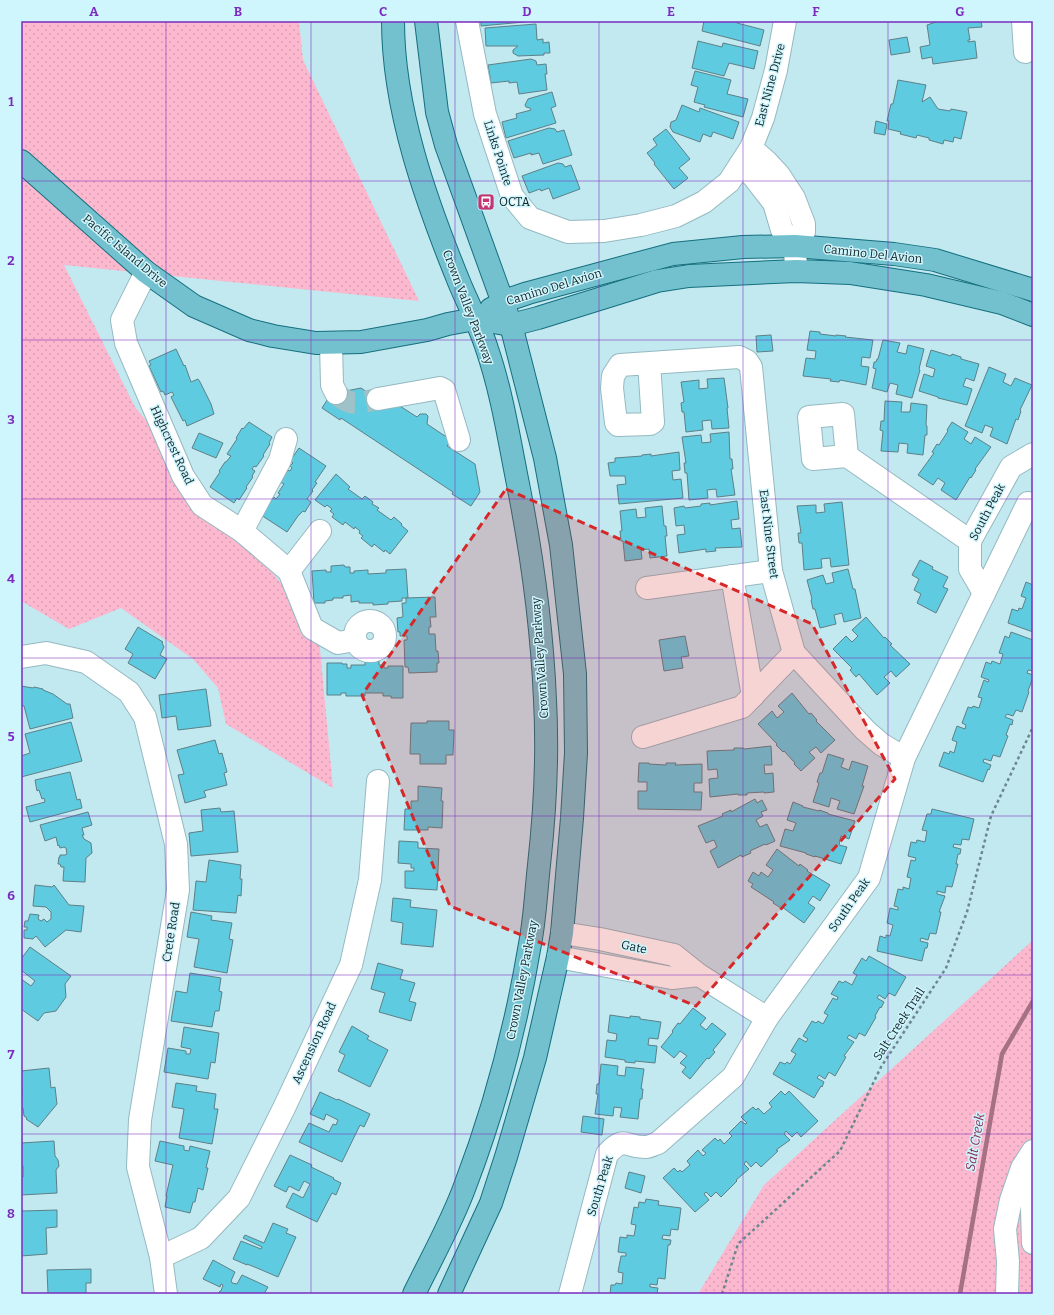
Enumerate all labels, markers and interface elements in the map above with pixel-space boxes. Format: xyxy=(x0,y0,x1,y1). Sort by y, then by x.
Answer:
text: A xyxy=(89,4,99,19)
text: B xyxy=(234,4,242,19)
text: C xyxy=(379,4,387,19)
text: D xyxy=(522,4,532,19)
text: E xyxy=(667,4,675,19)
text: F xyxy=(812,4,820,19)
text: G xyxy=(955,4,965,19)
street label: East Nine Drive xyxy=(752,42,788,128)
text: 1 xyxy=(8,94,14,109)
street label: Links Pointe xyxy=(481,119,515,187)
bus stop icon: OCTA xyxy=(476,192,496,212)
place label: OCTA xyxy=(499,195,530,209)
street label: Pacific Island Drive xyxy=(80,212,170,290)
street label: Camino Del Avion xyxy=(823,242,923,266)
street label: Crown Valley Parkway xyxy=(440,248,497,367)
text: 2 xyxy=(7,253,15,268)
street label: Camino Del Avion xyxy=(505,266,604,308)
street label: Highcrest Road xyxy=(148,403,196,487)
text: 3 xyxy=(7,412,15,427)
street label: South Peak xyxy=(966,481,1008,543)
street label: East Nine Street xyxy=(757,489,781,580)
text: 4 xyxy=(7,571,15,586)
street label: Crown Valley Parkway xyxy=(529,596,551,719)
text: 5 xyxy=(7,729,15,744)
street label: South Peak xyxy=(825,875,873,935)
text: 6 xyxy=(7,888,15,903)
street label: Crete Road xyxy=(159,901,183,963)
street label: Crown Valley Parkway xyxy=(504,918,541,1041)
street label: Gate xyxy=(620,937,648,957)
street label: Salt Creek Trail xyxy=(870,985,928,1063)
street label: Ascension Road xyxy=(289,1000,339,1086)
text: 7 xyxy=(8,1047,15,1062)
water label: Salt Creek xyxy=(963,1111,988,1172)
street label: South Peak xyxy=(584,1154,616,1218)
text: 8 xyxy=(7,1206,15,1221)

